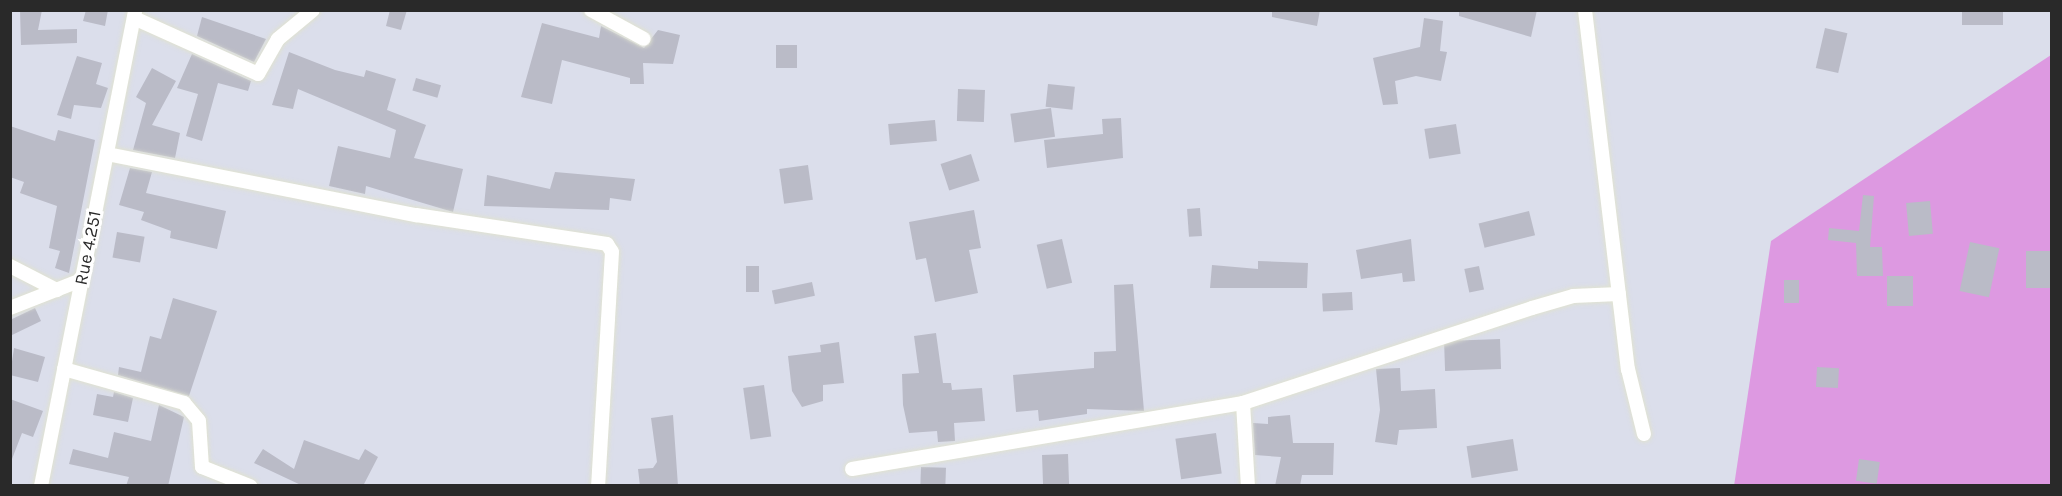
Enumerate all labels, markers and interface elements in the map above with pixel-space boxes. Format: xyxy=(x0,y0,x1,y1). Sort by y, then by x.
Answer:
street label: Rue 4.251 xyxy=(70,209,106,287)

